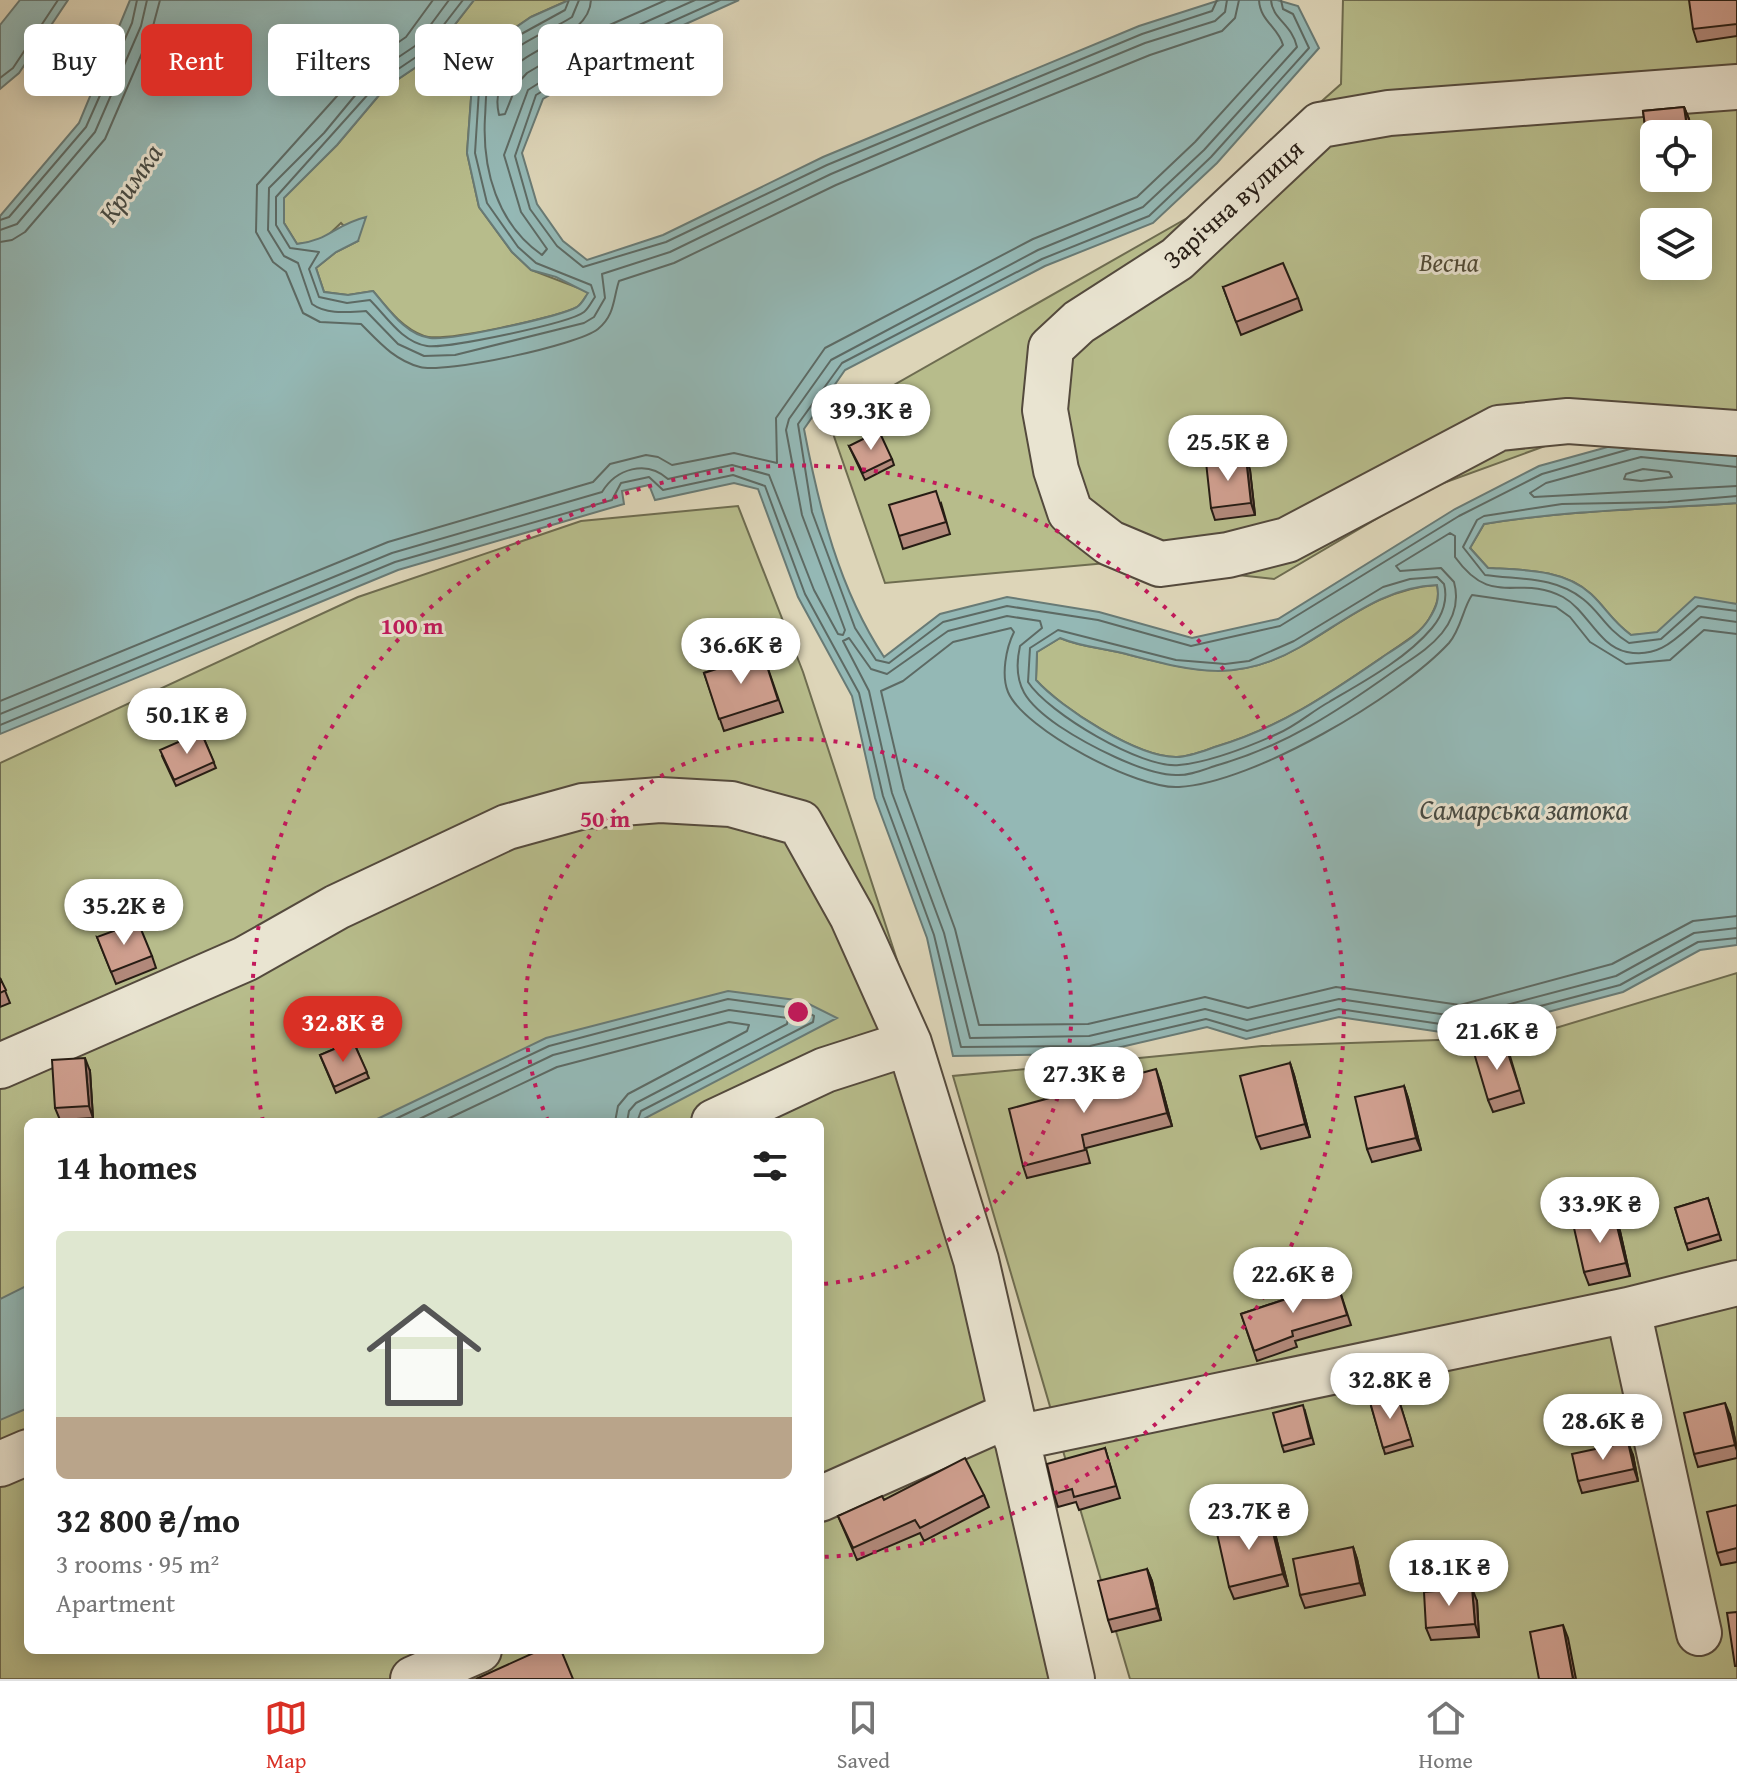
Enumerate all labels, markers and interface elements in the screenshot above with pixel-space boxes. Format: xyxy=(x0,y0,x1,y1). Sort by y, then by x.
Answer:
chip: Buy xyxy=(24,24,125,96)
chip: Rent xyxy=(141,24,252,96)
chip: Filters xyxy=(268,24,399,96)
chip: New xyxy=(415,24,522,96)
chip: Apartment xyxy=(538,24,723,96)
map controls xyxy=(1640,120,1712,280)
button: locate xyxy=(1640,120,1712,192)
street label: Зарічна вулиця xyxy=(1154,130,1312,278)
water label: Кримка xyxy=(87,135,172,231)
button: layers xyxy=(1640,208,1712,280)
park label: Весна xyxy=(1418,242,1479,281)
pin: 39.3K ₴ xyxy=(797,384,945,452)
text: 39.3K ₴ xyxy=(829,390,913,429)
pin: 25.5K ₴ xyxy=(1154,415,1302,483)
text: 25.5K ₴ xyxy=(1186,421,1270,460)
text: 100 m xyxy=(380,608,444,643)
pin: 36.6K ₴ xyxy=(667,618,815,686)
text: 36.6K ₴ xyxy=(699,624,783,663)
pin: 50.1K ₴ xyxy=(113,688,261,756)
text: 50.1K ₴ xyxy=(145,694,229,733)
water label: Самарська затока xyxy=(1419,788,1629,829)
text: 50 m xyxy=(580,801,631,836)
pin: 35.2K ₴ xyxy=(50,879,198,947)
text: 35.2K ₴ xyxy=(82,885,166,924)
pin: 32.8K ₴ xyxy=(269,996,417,1064)
centre of rings xyxy=(784,998,812,1026)
text: 32.8K ₴ xyxy=(301,1002,385,1041)
pin: 21.6K ₴ xyxy=(1423,1004,1571,1072)
text: 21.6K ₴ xyxy=(1455,1010,1539,1049)
pin: 27.3K ₴ xyxy=(1010,1047,1158,1115)
text: 27.3K ₴ xyxy=(1042,1053,1126,1092)
text: 14 homes xyxy=(56,1142,197,1191)
icon: filters xyxy=(748,1144,792,1188)
pin: 33.9K ₴ xyxy=(1526,1177,1674,1245)
text: 33.9K ₴ xyxy=(1558,1183,1642,1222)
pin: 22.6K ₴ xyxy=(1219,1247,1367,1315)
text: 22.6K ₴ xyxy=(1251,1253,1335,1292)
icon: home xyxy=(352,1283,496,1427)
pin: 32.8K ₴ xyxy=(1316,1353,1464,1421)
text: 32.8K ₴ xyxy=(1348,1359,1432,1398)
pin: 28.6K ₴ xyxy=(1529,1394,1677,1462)
text: 28.6K ₴ xyxy=(1561,1400,1645,1439)
pin: 23.7K ₴ xyxy=(1175,1484,1323,1552)
text: 23.7K ₴ xyxy=(1207,1490,1291,1529)
text: 32 800 ₴/mo xyxy=(56,1495,240,1544)
pin: 18.1K ₴ xyxy=(1375,1540,1523,1608)
text: 3 rooms · 95 m² xyxy=(56,1544,219,1583)
text: 18.1K ₴ xyxy=(1407,1546,1491,1585)
text: Apartment xyxy=(56,1583,175,1622)
tab: Map xyxy=(264,1696,308,1776)
tab: Saved xyxy=(837,1696,890,1776)
tab: Home xyxy=(1419,1696,1473,1776)

